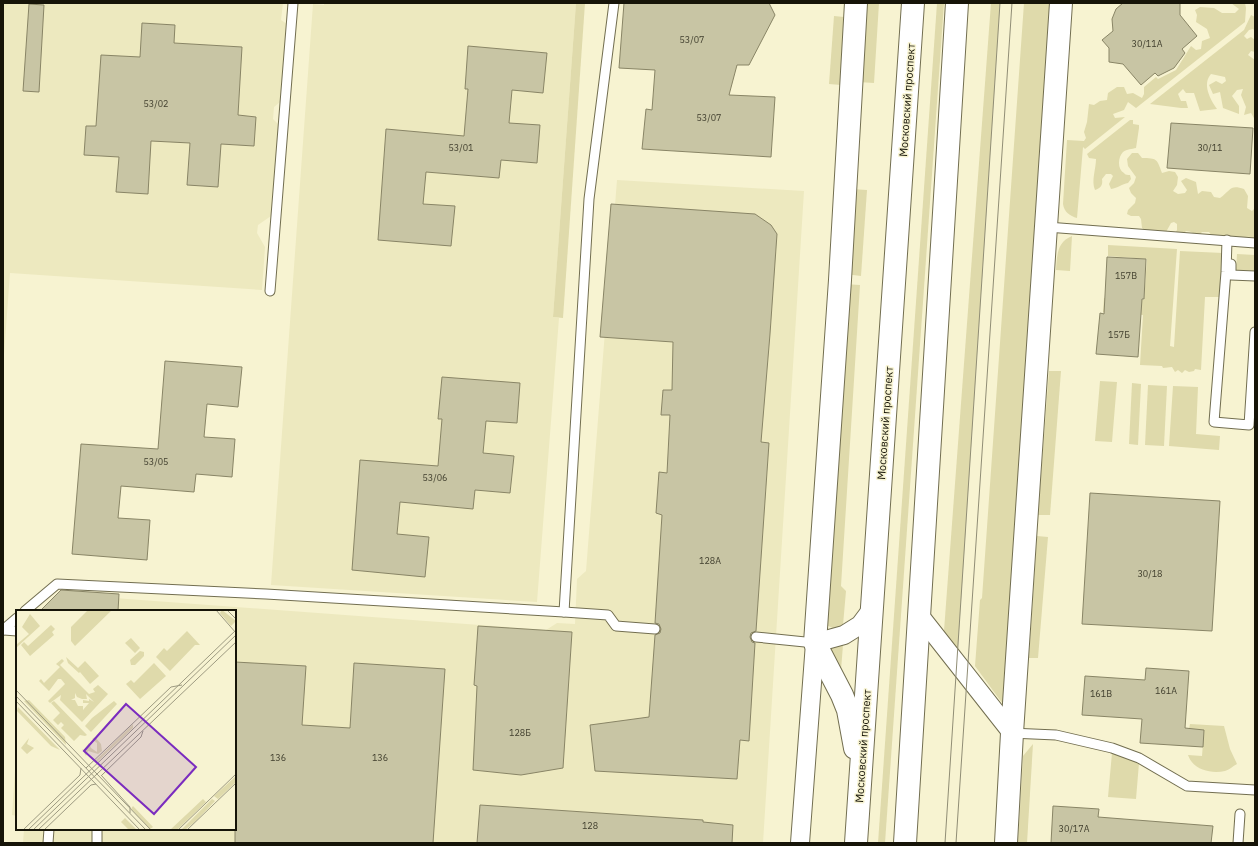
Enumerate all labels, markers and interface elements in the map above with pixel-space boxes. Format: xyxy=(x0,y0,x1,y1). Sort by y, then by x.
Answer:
house number: 53/07 xyxy=(679,34,705,45)
house number: 30/11А xyxy=(1132,38,1163,49)
street label: Московский проспект xyxy=(896,43,918,157)
house number: 53/02 xyxy=(143,98,169,109)
house number: 53/07 xyxy=(696,112,722,123)
house number: 53/01 xyxy=(448,142,474,153)
house number: 30/11 xyxy=(1197,142,1223,153)
house number: 157В xyxy=(1115,270,1137,281)
house number: 157Б xyxy=(1108,329,1130,340)
street label: Московский проспект xyxy=(874,366,896,480)
house number: 53/05 xyxy=(143,456,169,467)
house number: 53/06 xyxy=(422,472,448,483)
house number: 128А xyxy=(699,555,721,566)
house number: 30/18 xyxy=(1137,568,1163,579)
inset map xyxy=(16,610,236,830)
house number: 161А xyxy=(1155,685,1177,696)
house number: 161В xyxy=(1090,688,1112,699)
street label: Московский проспект xyxy=(852,689,874,803)
house number: 128Б xyxy=(509,727,531,738)
house number: 136 xyxy=(270,752,286,763)
house number: 136 xyxy=(372,752,388,763)
house number: 128 xyxy=(582,820,598,831)
house number: 30/17А xyxy=(1059,823,1090,834)

